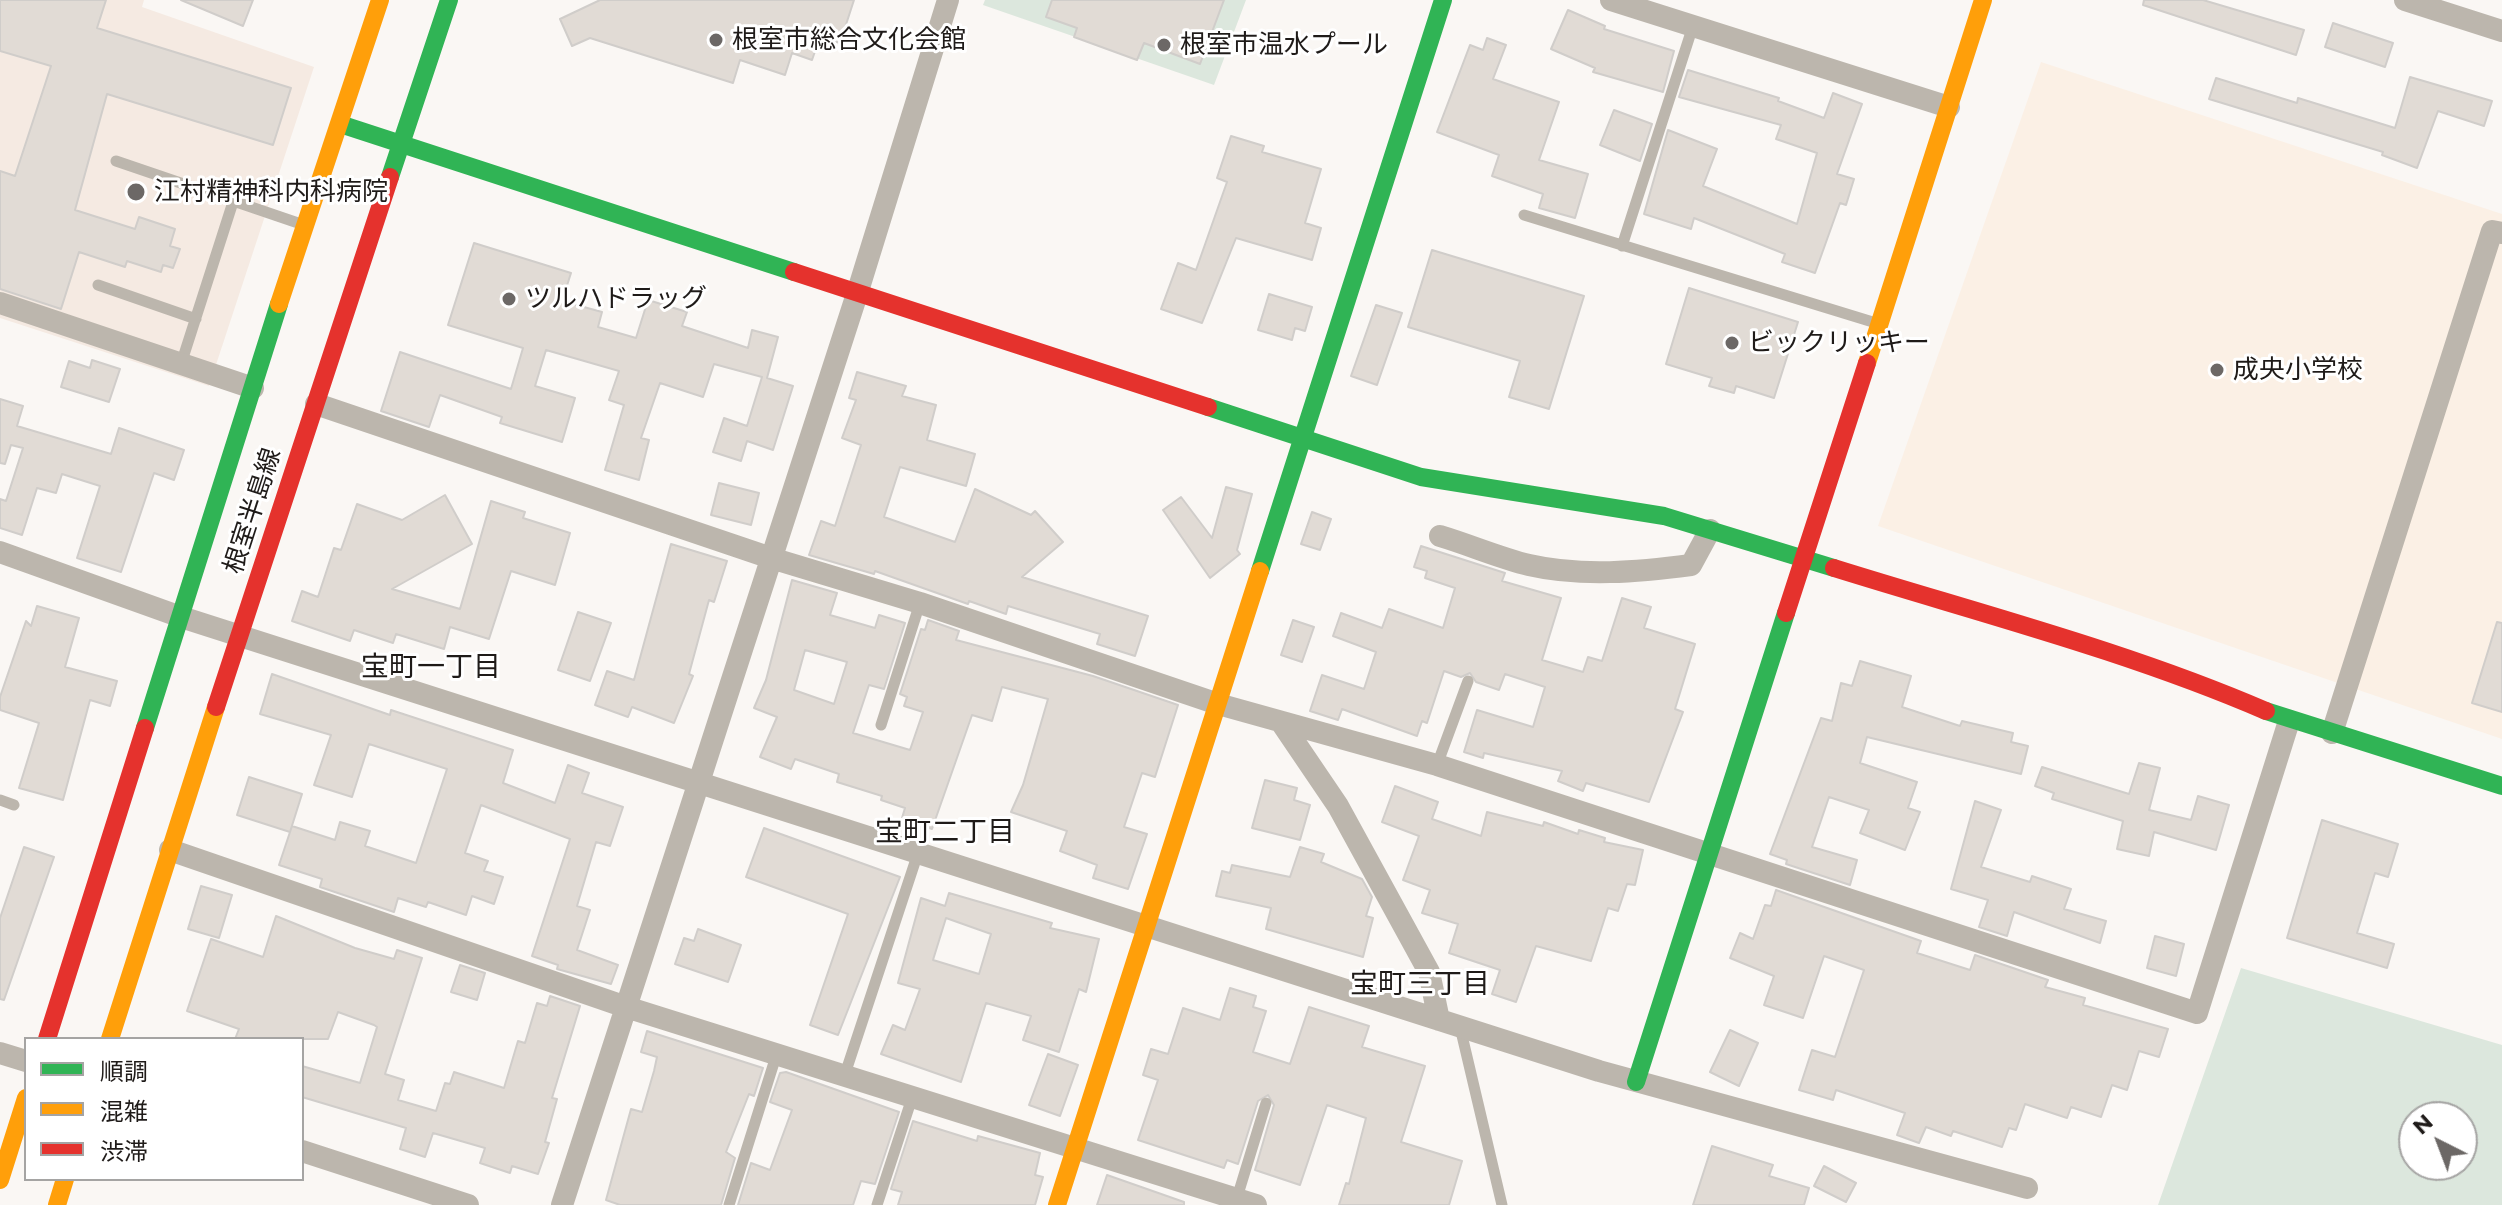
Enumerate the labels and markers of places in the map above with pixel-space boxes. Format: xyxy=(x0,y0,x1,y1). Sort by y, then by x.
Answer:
place label: 根室市総合文化会館 xyxy=(732,24,966,56)
place label: 根室市温水プール xyxy=(1180,29,1388,61)
marker: 根室市総合文化会館 xyxy=(707,31,725,49)
marker: 根室市温水プール xyxy=(1155,36,1173,54)
place label: 江村精神科内科病院 xyxy=(154,176,388,208)
marker: 江村精神科内科病院 xyxy=(125,181,147,203)
place label: ツルハドラッグ xyxy=(525,283,707,315)
marker: ツルハドラッグ xyxy=(500,290,518,308)
place label: ビックリッキー xyxy=(1748,327,1930,359)
marker: ビックリッキー xyxy=(1723,334,1741,352)
place label: 成央小学校 xyxy=(2233,354,2363,386)
marker: 成央小学校 xyxy=(2208,361,2226,379)

